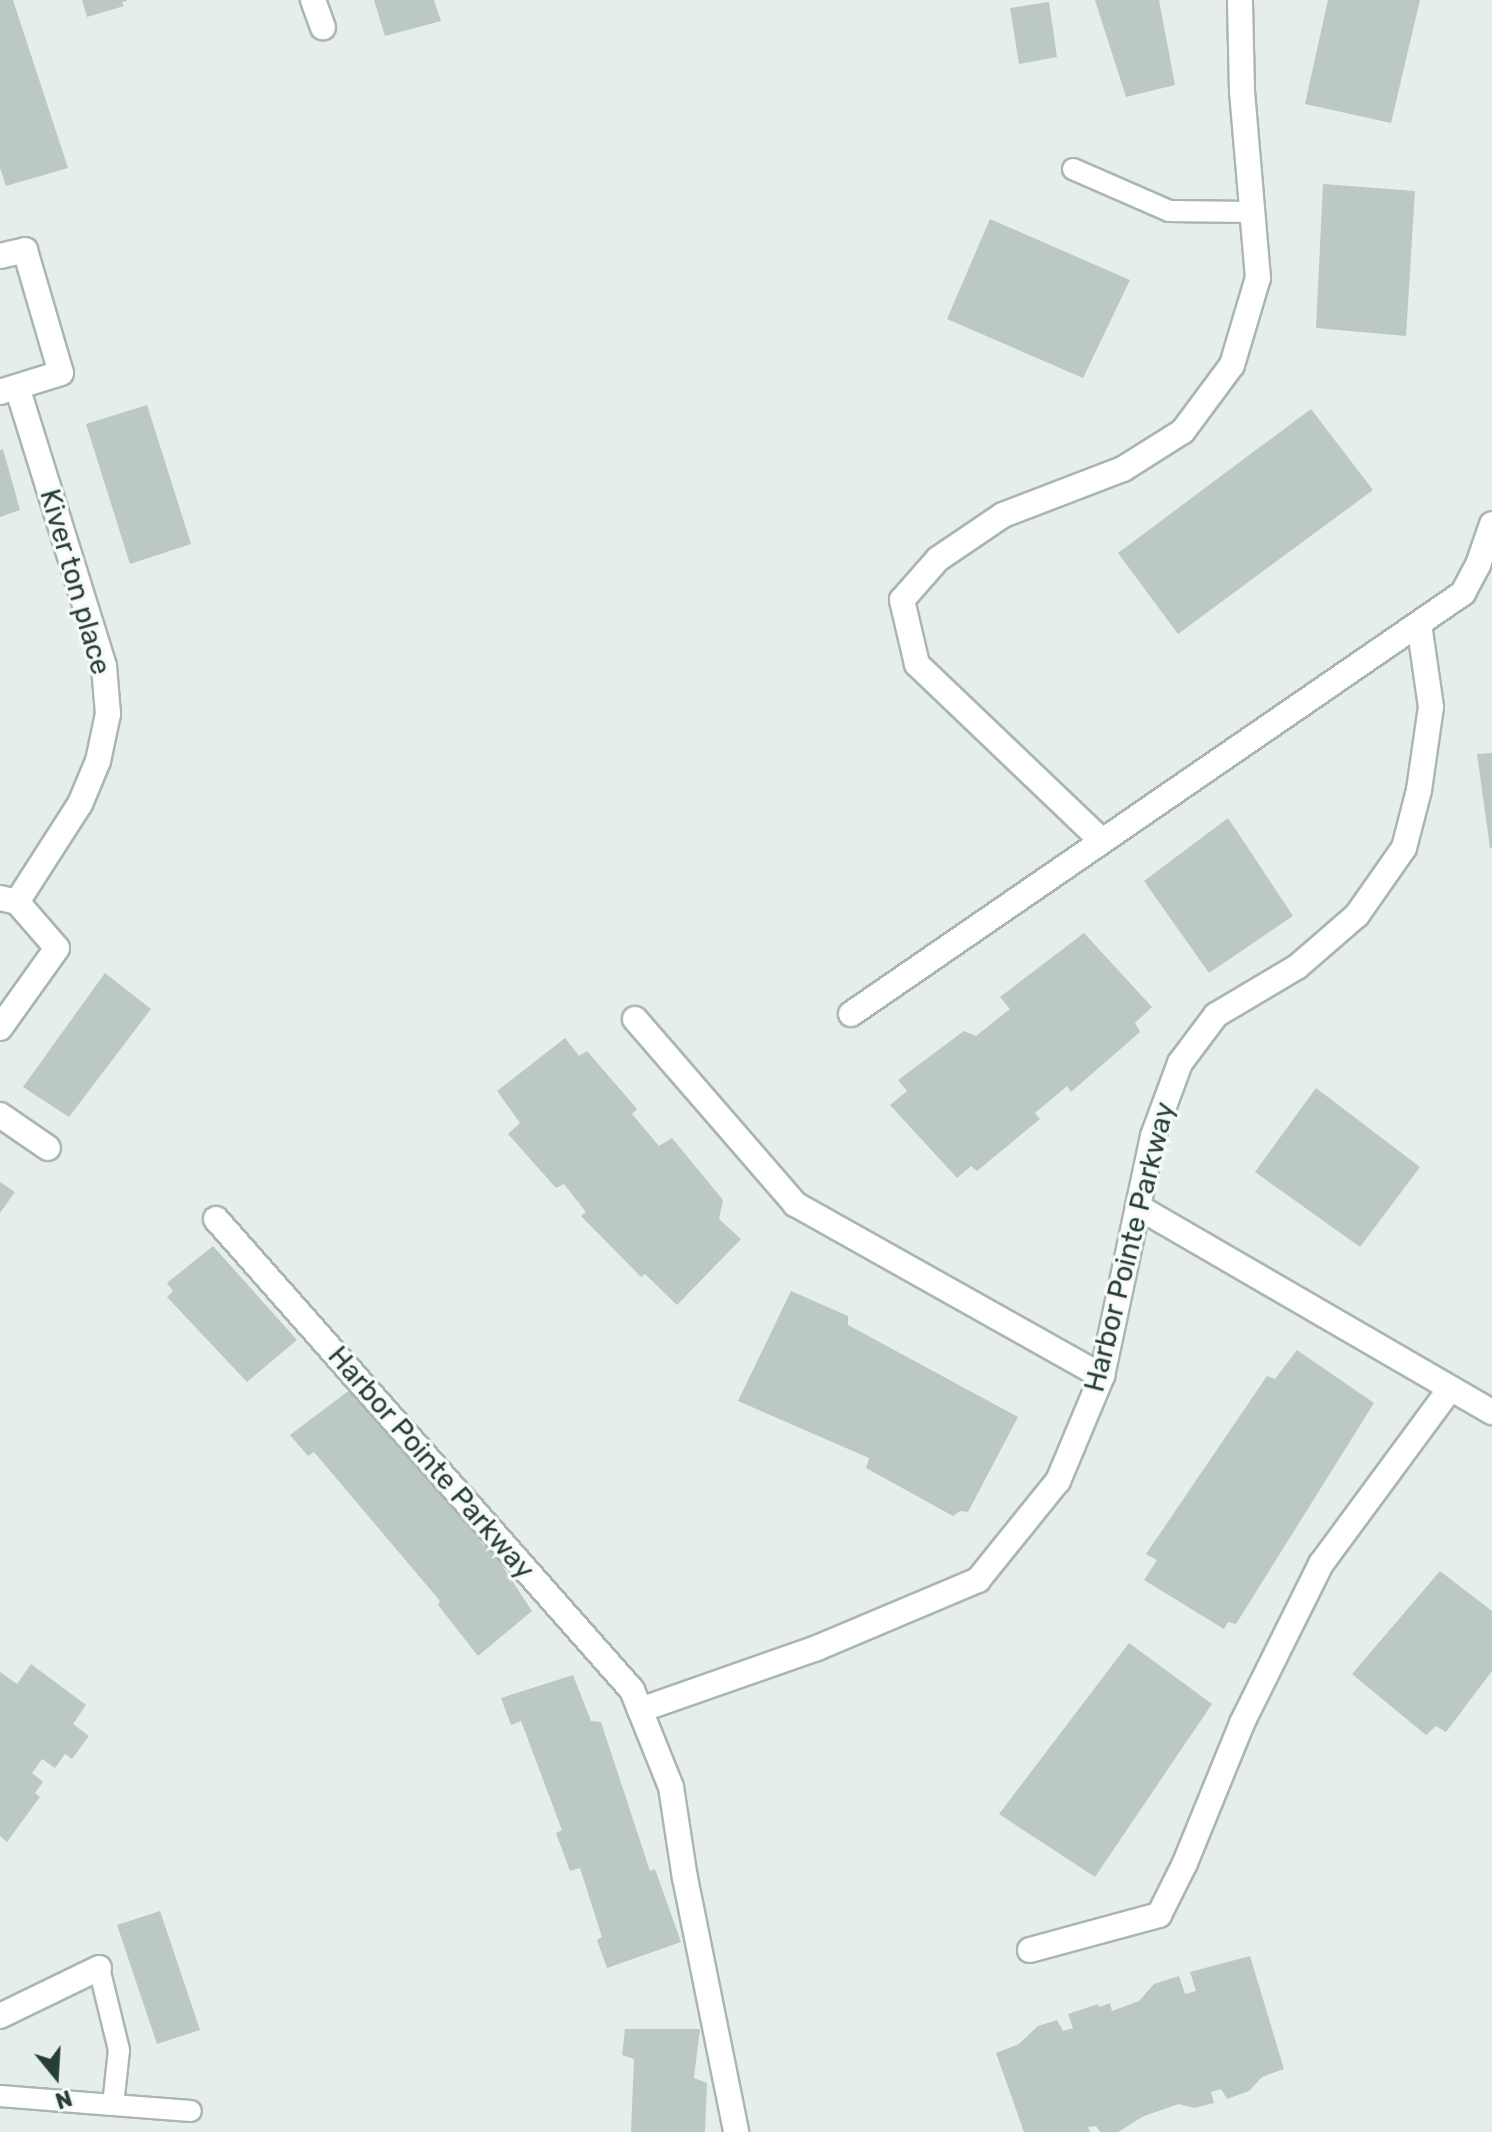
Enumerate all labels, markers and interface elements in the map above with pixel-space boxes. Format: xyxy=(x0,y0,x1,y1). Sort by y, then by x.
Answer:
street label: Kiver ton place xyxy=(32,485,118,679)
street label: Harbor Pointe Parkway xyxy=(1078,1098,1182,1396)
street label: Harbor Pointe Parkway xyxy=(321,1339,541,1587)
north arrow xyxy=(16,2036,96,2116)
text: N xyxy=(52,2084,75,2115)

